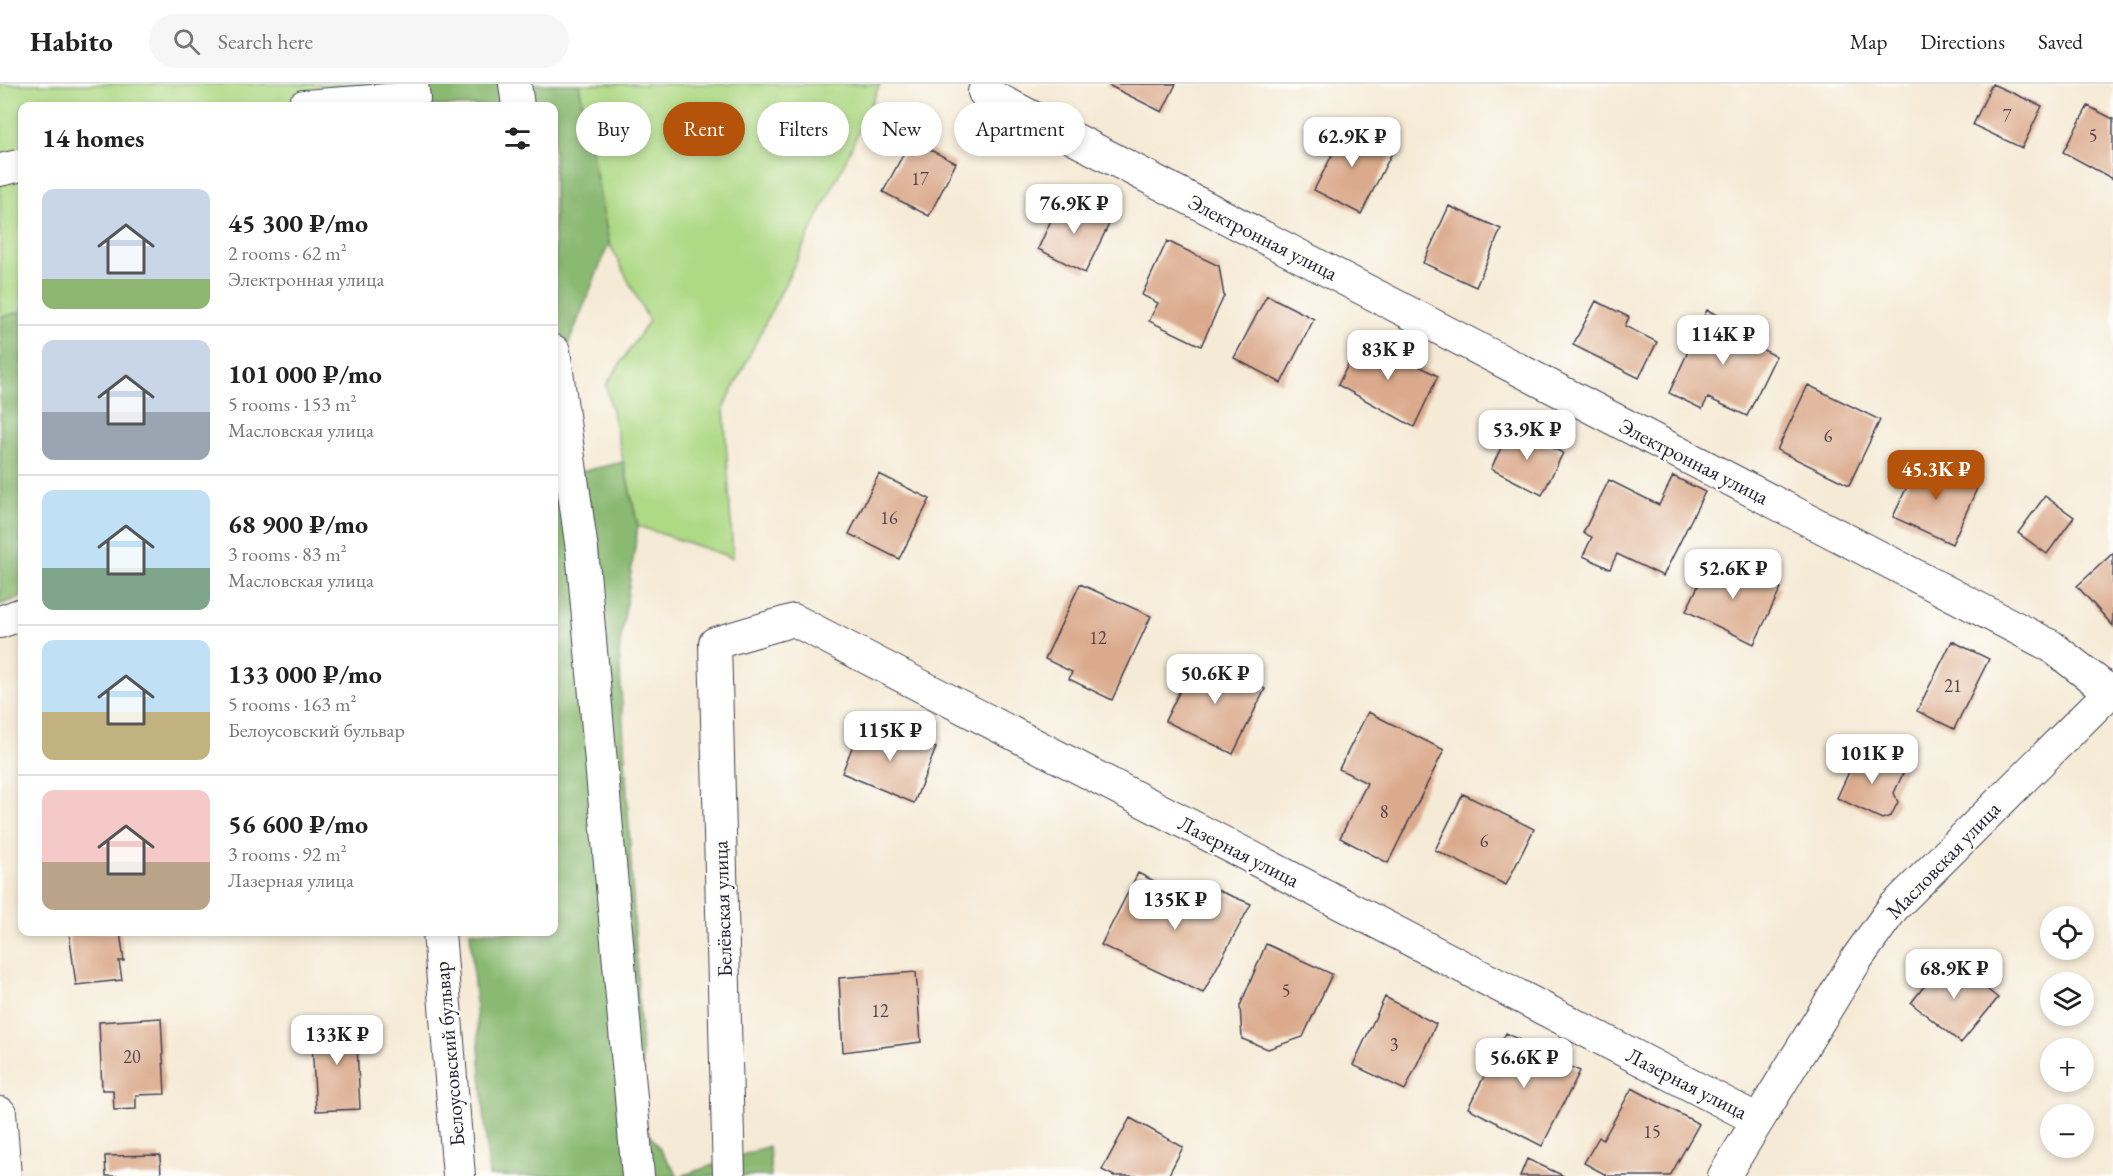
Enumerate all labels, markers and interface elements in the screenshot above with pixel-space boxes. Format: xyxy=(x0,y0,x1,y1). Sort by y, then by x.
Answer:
search box xyxy=(149,14,569,68)
text: Habito xyxy=(30,23,113,59)
icon: search xyxy=(170,25,203,58)
text: Search here xyxy=(218,27,313,56)
text: Map xyxy=(1850,28,1887,55)
text: Directions xyxy=(1920,28,2005,55)
text: Saved xyxy=(2038,28,2083,55)
chip: Buy xyxy=(576,102,651,156)
chip: Rent xyxy=(663,102,745,156)
chip: Filters xyxy=(757,102,849,156)
chip: New xyxy=(861,102,942,156)
chip: Apartment xyxy=(954,102,1085,156)
house number: 7 xyxy=(2003,104,2012,127)
pin: 62.9K ₽ xyxy=(1297,117,1407,168)
text: 14 homes xyxy=(42,121,144,155)
icon: filters xyxy=(501,122,534,155)
text: 62.9K ₽ xyxy=(1318,123,1386,149)
house number: 5 xyxy=(2089,124,2097,147)
house number: 17 xyxy=(911,167,929,190)
pin: 76.9K ₽ xyxy=(1019,184,1129,235)
street label: Электронная улица xyxy=(1184,188,1343,287)
text: 76.9K ₽ xyxy=(1040,190,1108,216)
text: 45 300 ₽/mo xyxy=(228,206,368,240)
icon: home xyxy=(90,213,162,285)
text: 2 rooms · 62 m² xyxy=(228,240,347,266)
text: Электронная улица xyxy=(228,266,384,292)
pin: 114K ₽ xyxy=(1674,315,1772,366)
text: 114K ₽ xyxy=(1691,321,1755,347)
pin: 83K ₽ xyxy=(1346,330,1430,381)
text: 83K ₽ xyxy=(1361,336,1415,362)
text: 101 000 ₽/mo xyxy=(228,357,382,391)
icon: home xyxy=(90,364,162,436)
text: 5 rooms · 153 m² xyxy=(228,391,356,417)
pin: 53.9K ₽ xyxy=(1472,410,1582,461)
street label: Электронная улица xyxy=(1615,412,1774,511)
text: 53.9K ₽ xyxy=(1493,416,1561,442)
text: Масловская улица xyxy=(228,417,374,443)
house number: 6 xyxy=(1824,424,1833,447)
pin: 45.3K ₽ xyxy=(1881,450,1991,501)
text: 45.3K ₽ xyxy=(1902,456,1970,482)
house number: 16 xyxy=(880,506,898,529)
text: 68 900 ₽/mo xyxy=(228,507,368,541)
icon: home xyxy=(90,514,162,586)
text: 3 rooms · 83 m² xyxy=(228,541,347,567)
pin: 52.6K ₽ xyxy=(1678,549,1788,600)
text: 52.6K ₽ xyxy=(1699,555,1767,581)
text: Масловская улица xyxy=(228,567,374,593)
house number: 12 xyxy=(1089,626,1107,649)
pin: 50.6K ₽ xyxy=(1160,654,1270,705)
text: 133 000 ₽/mo xyxy=(228,657,382,691)
text: 50.6K ₽ xyxy=(1181,660,1249,686)
icon: home xyxy=(90,664,162,736)
house number: 21 xyxy=(1944,674,1962,697)
text: 5 rooms · 163 m² xyxy=(228,691,356,717)
pin: 115K ₽ xyxy=(841,711,939,762)
text: Белоусовский бульвар xyxy=(228,717,405,743)
text: 115K ₽ xyxy=(858,717,922,743)
pin: 101K ₽ xyxy=(1823,734,1921,785)
text: 101K ₽ xyxy=(1840,740,1904,766)
street label: Масловская улица xyxy=(1880,795,2006,925)
house number: 8 xyxy=(1380,800,1388,823)
text: 56 600 ₽/mo xyxy=(228,807,368,841)
street label: Лазерная улица xyxy=(1174,809,1305,893)
icon: home xyxy=(90,814,162,886)
house number: 6 xyxy=(1480,829,1489,852)
street label: Белёвская улица xyxy=(706,840,738,978)
text: 3 rooms · 92 m² xyxy=(228,841,347,867)
text: Лазерная улица xyxy=(228,867,354,893)
pin: 135K ₽ xyxy=(1126,880,1224,931)
text: 135K ₽ xyxy=(1143,886,1207,912)
map controls xyxy=(2040,906,2094,1158)
button: locate xyxy=(2040,906,2094,960)
pin: 68.9K ₽ xyxy=(1899,949,2009,1000)
text: 68.9K ₽ xyxy=(1920,955,1988,981)
street label: Белоусовский бульвар xyxy=(427,960,471,1148)
button: layers xyxy=(2040,972,2094,1026)
house number: 5 xyxy=(1282,979,1290,1002)
house number: 12 xyxy=(871,999,889,1022)
pin: 133K ₽ xyxy=(288,1015,386,1066)
text: 133K ₽ xyxy=(305,1021,369,1047)
house number: 3 xyxy=(1390,1033,1398,1056)
pin: 56.6K ₽ xyxy=(1469,1038,1579,1089)
button: + xyxy=(2040,1038,2094,1092)
street label: Лазерная улица xyxy=(1622,1041,1753,1125)
text: 56.6K ₽ xyxy=(1490,1044,1558,1070)
house number: 20 xyxy=(123,1045,141,1068)
button: − xyxy=(2040,1104,2094,1158)
house number: 15 xyxy=(1643,1120,1661,1143)

